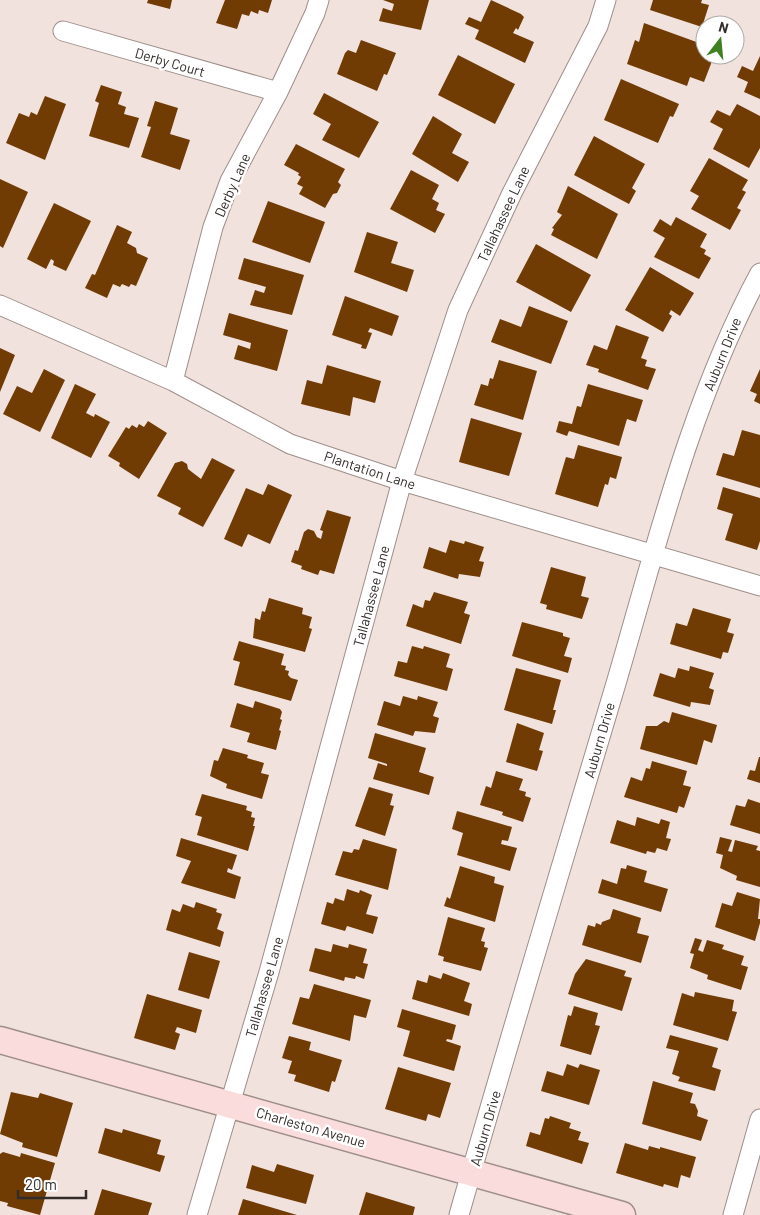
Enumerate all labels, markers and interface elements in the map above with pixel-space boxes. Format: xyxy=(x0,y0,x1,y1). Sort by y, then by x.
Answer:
north arrow xyxy=(695,15,745,65)
text: N xyxy=(717,18,731,36)
street label: Derby Court xyxy=(133,44,207,80)
street label: Derby Lane xyxy=(210,150,254,220)
street label: Tallahassee Lane xyxy=(473,163,533,265)
street label: Auburn Drive xyxy=(700,315,744,393)
street label: Plantation Lane xyxy=(322,447,418,493)
street label: Tallahassee Lane xyxy=(349,543,393,649)
street label: Auburn Drive xyxy=(580,700,618,780)
street label: Tallahassee Lane xyxy=(241,935,287,1039)
street label: Auburn Drive xyxy=(466,1088,504,1168)
street label: Charleston Avenue xyxy=(254,1103,368,1151)
scale bar xyxy=(18,1168,85,1200)
text: 20 m xyxy=(25,1175,57,1193)

